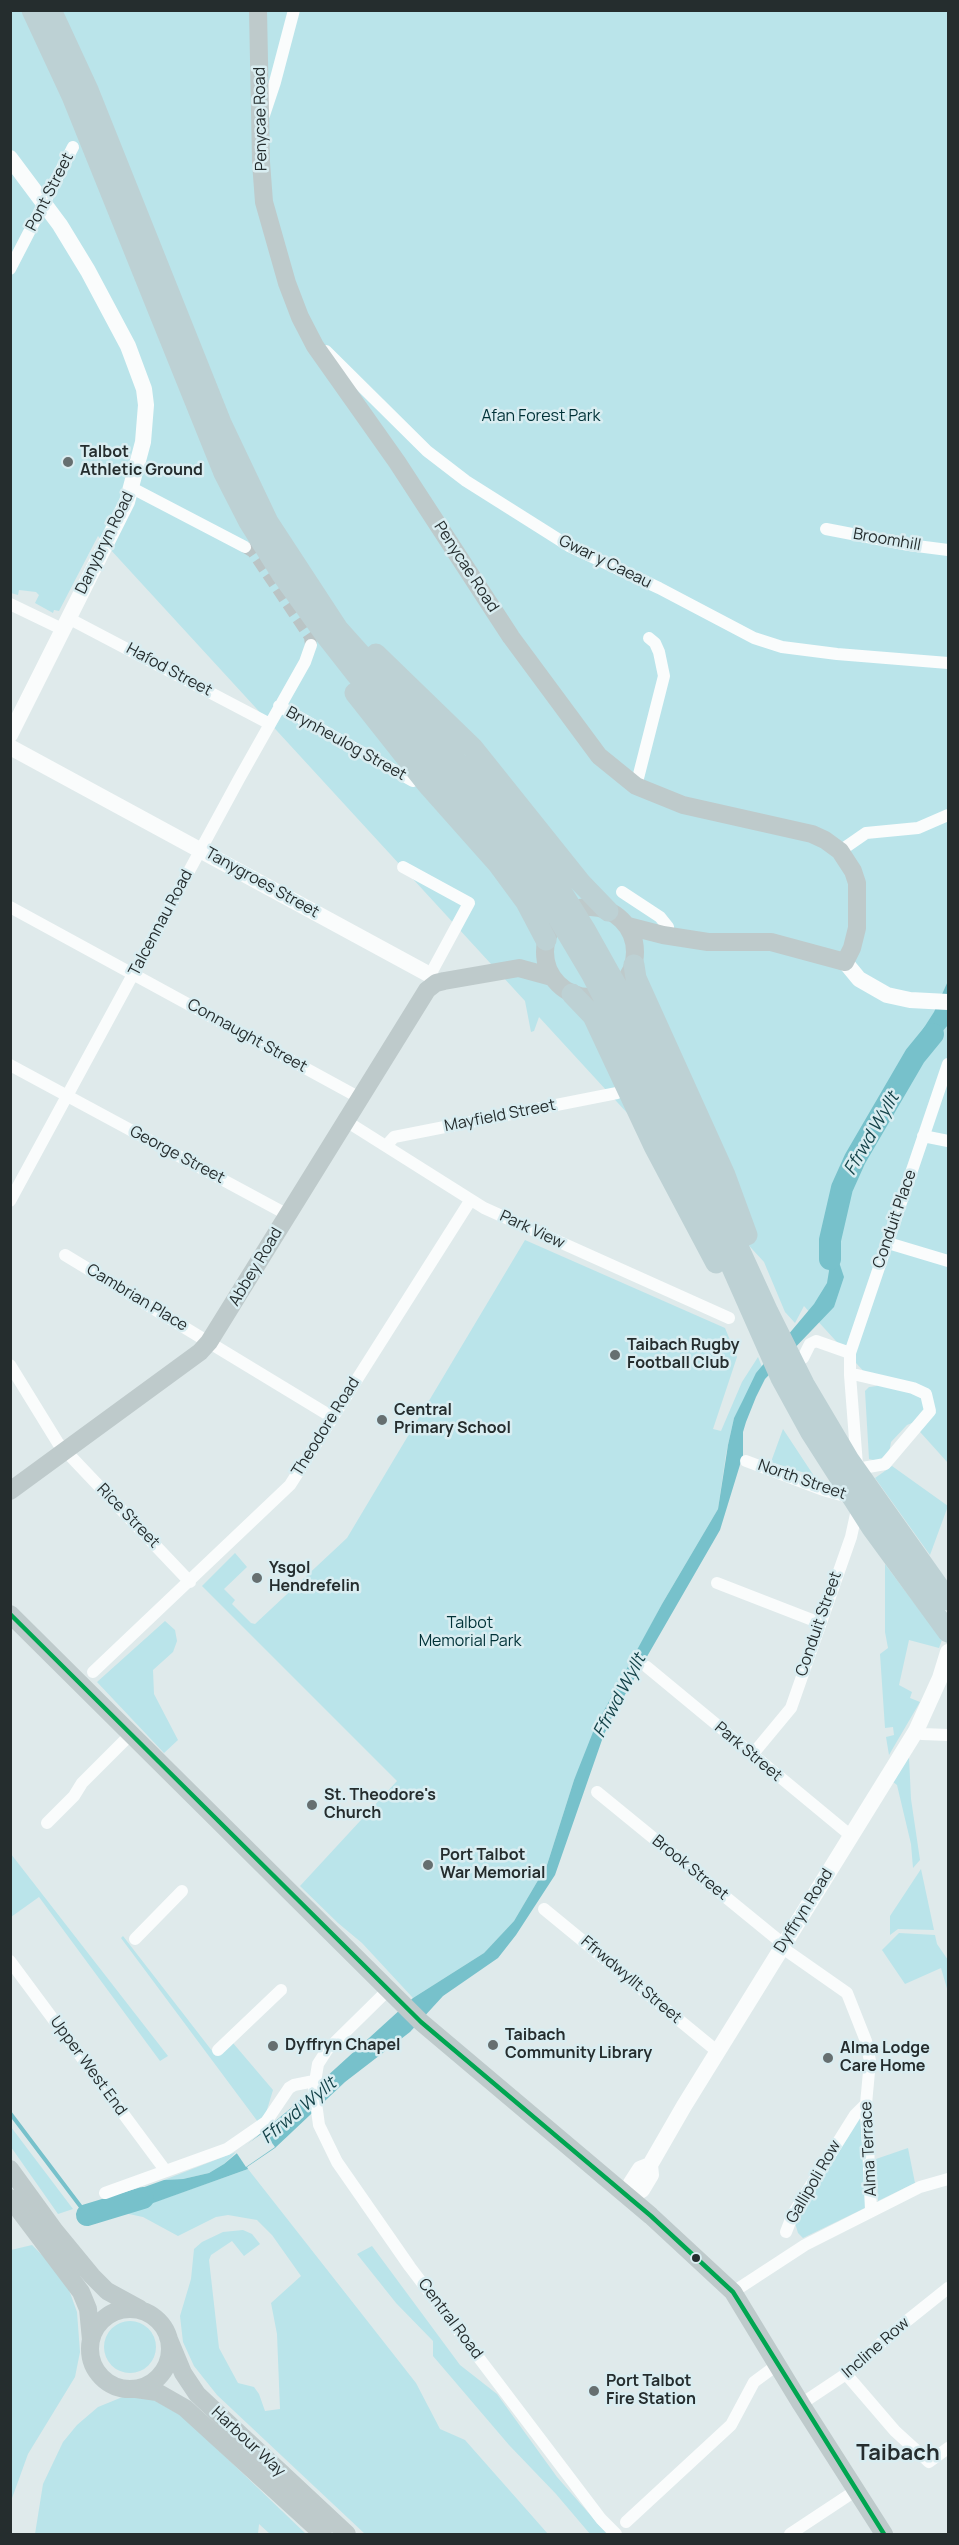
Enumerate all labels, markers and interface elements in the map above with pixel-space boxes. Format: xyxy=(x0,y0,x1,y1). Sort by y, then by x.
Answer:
street label: Penycae Road xyxy=(250,67,272,171)
street label: Pont Street xyxy=(22,150,78,234)
park label: Afan Forest Park xyxy=(482,407,600,427)
place label: Talbot Athletic Ground xyxy=(80,443,203,481)
marker: Talbot Athletic Ground xyxy=(61,455,75,469)
street label: Danybryn Road xyxy=(72,489,138,597)
street label: Penycae Road xyxy=(430,518,502,616)
street label: Broomhill xyxy=(852,525,922,555)
street label: Gwar y Caeau xyxy=(556,531,654,593)
street label: Hafod Street xyxy=(123,639,215,701)
street label: Brynheulog Street xyxy=(282,703,410,785)
street label: Tanygroes Street xyxy=(202,844,322,922)
street label: Talcennau Road xyxy=(125,867,197,979)
street label: Connaught Street xyxy=(184,995,310,1077)
water label: Ffrwd Wyllt xyxy=(840,1089,904,1179)
street label: Mayfield Street xyxy=(443,1096,557,1136)
street label: George Street xyxy=(126,1122,228,1188)
street label: Conduit Place xyxy=(869,1167,921,1271)
street label: Park View xyxy=(496,1207,568,1253)
street label: Abbey Road xyxy=(225,1224,287,1310)
street label: Cambrian Place xyxy=(83,1260,191,1336)
place label: Taibach Rugby Football Club xyxy=(627,1336,739,1374)
marker: Taibach Rugby Football Club xyxy=(608,1348,622,1362)
street label: Theodore Road xyxy=(288,1374,364,1480)
place label: Central Primary School xyxy=(394,1401,511,1439)
marker: Central Primary School xyxy=(375,1413,389,1427)
street label: North Street xyxy=(755,1456,849,1504)
street label: Rice Street xyxy=(93,1480,163,1552)
place label: Ysgol Hendrefelin xyxy=(269,1559,360,1597)
street label: Conduit Street xyxy=(792,1569,846,1679)
marker: Ysgol Hendrefelin xyxy=(250,1571,264,1585)
park label: Talbot Memorial Park xyxy=(419,1614,521,1652)
water label: Ffrwd Wyllt xyxy=(589,1650,651,1742)
street label: Park Street xyxy=(710,1718,786,1786)
place label: St. Theodore's Church xyxy=(324,1786,436,1824)
marker: St. Theodore's Church xyxy=(305,1798,319,1812)
street label: Brook Street xyxy=(648,1831,732,1905)
place label: Port Talbot War Memorial xyxy=(440,1846,545,1884)
marker: Port Talbot War Memorial xyxy=(421,1858,435,1872)
street label: Dyffryn Road xyxy=(771,1866,837,1956)
street label: Ffrwdwyllt Street xyxy=(577,1932,685,2028)
street label: Upper West End xyxy=(46,2013,130,2119)
place label: Taibach Community Library xyxy=(505,2026,652,2064)
place label: Dyffryn Chapel xyxy=(285,2036,401,2056)
marker: Taibach Community Library xyxy=(486,2038,500,2052)
marker: Dyffryn Chapel xyxy=(266,2039,280,2053)
place label: Alma Lodge Care Home xyxy=(840,2039,930,2077)
marker: Alma Lodge Care Home xyxy=(821,2051,835,2065)
water label: Ffrwd Wyllt xyxy=(257,2073,341,2149)
street label: Alma Terrace xyxy=(857,2101,881,2197)
street label: Gallipoli Row xyxy=(783,2137,845,2227)
unlabelled marker xyxy=(690,2252,702,2264)
street label: Central Road xyxy=(414,2275,486,2363)
street label: Incline Row xyxy=(838,2314,914,2382)
place label: Port Talbot Fire Station xyxy=(606,2372,696,2410)
marker: Port Talbot Fire Station xyxy=(587,2384,601,2398)
street label: Harbour Way xyxy=(207,2403,289,2481)
district label: Taibach xyxy=(856,2441,940,2467)

